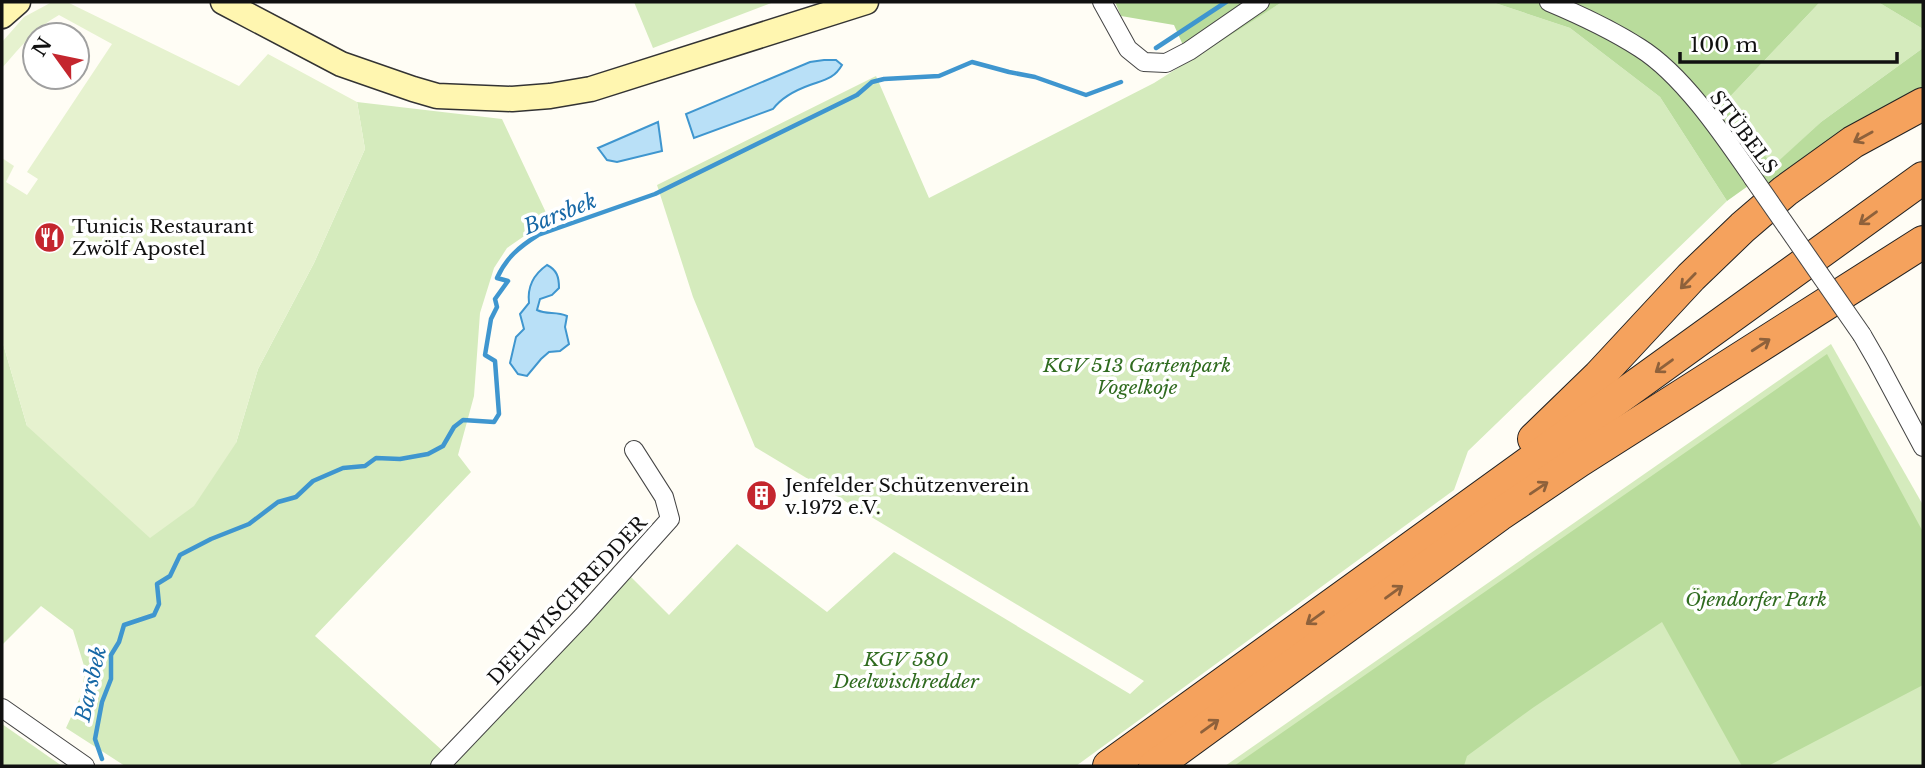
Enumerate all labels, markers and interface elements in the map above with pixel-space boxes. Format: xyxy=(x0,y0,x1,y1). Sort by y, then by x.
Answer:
north arrow xyxy=(21,21,91,91)
scale bar xyxy=(1680,21,1897,65)
text: 100 m xyxy=(1690,32,1758,58)
text: N xyxy=(28,33,57,61)
street label: STÜBELS xyxy=(1705,86,1782,178)
one-way arrow xyxy=(1854,130,1874,144)
water label: Barsbek xyxy=(519,188,600,241)
one-way arrow xyxy=(1859,211,1878,225)
place label: Tunicis Restaurant Zwölf Apostel xyxy=(72,215,255,260)
restaurant icon: Tunicis Restaurant Zwölf Apostel xyxy=(32,220,66,254)
one-way arrow xyxy=(1680,272,1697,289)
one-way arrow xyxy=(1751,338,1770,352)
park label: KGV 513 Gartenpark Vogelkoje xyxy=(1042,354,1231,399)
one-way arrow xyxy=(1655,359,1674,373)
place label: Jenfelder Schützenverein v.1972 e.V. xyxy=(782,474,1029,519)
building icon: Jenfelder Schützenverein v.1972 e.V. xyxy=(745,479,779,513)
one-way arrow xyxy=(1529,481,1548,495)
street label: DEELWISCHREDDER xyxy=(483,511,652,689)
one-way arrow xyxy=(1384,585,1403,599)
park label: Öjendorfer Park xyxy=(1685,588,1827,611)
one-way arrow xyxy=(1305,610,1324,625)
water label: Barsbek xyxy=(69,644,112,725)
park label: KGV 580 Deelwischredder xyxy=(832,648,980,693)
one-way arrow xyxy=(1200,719,1219,733)

